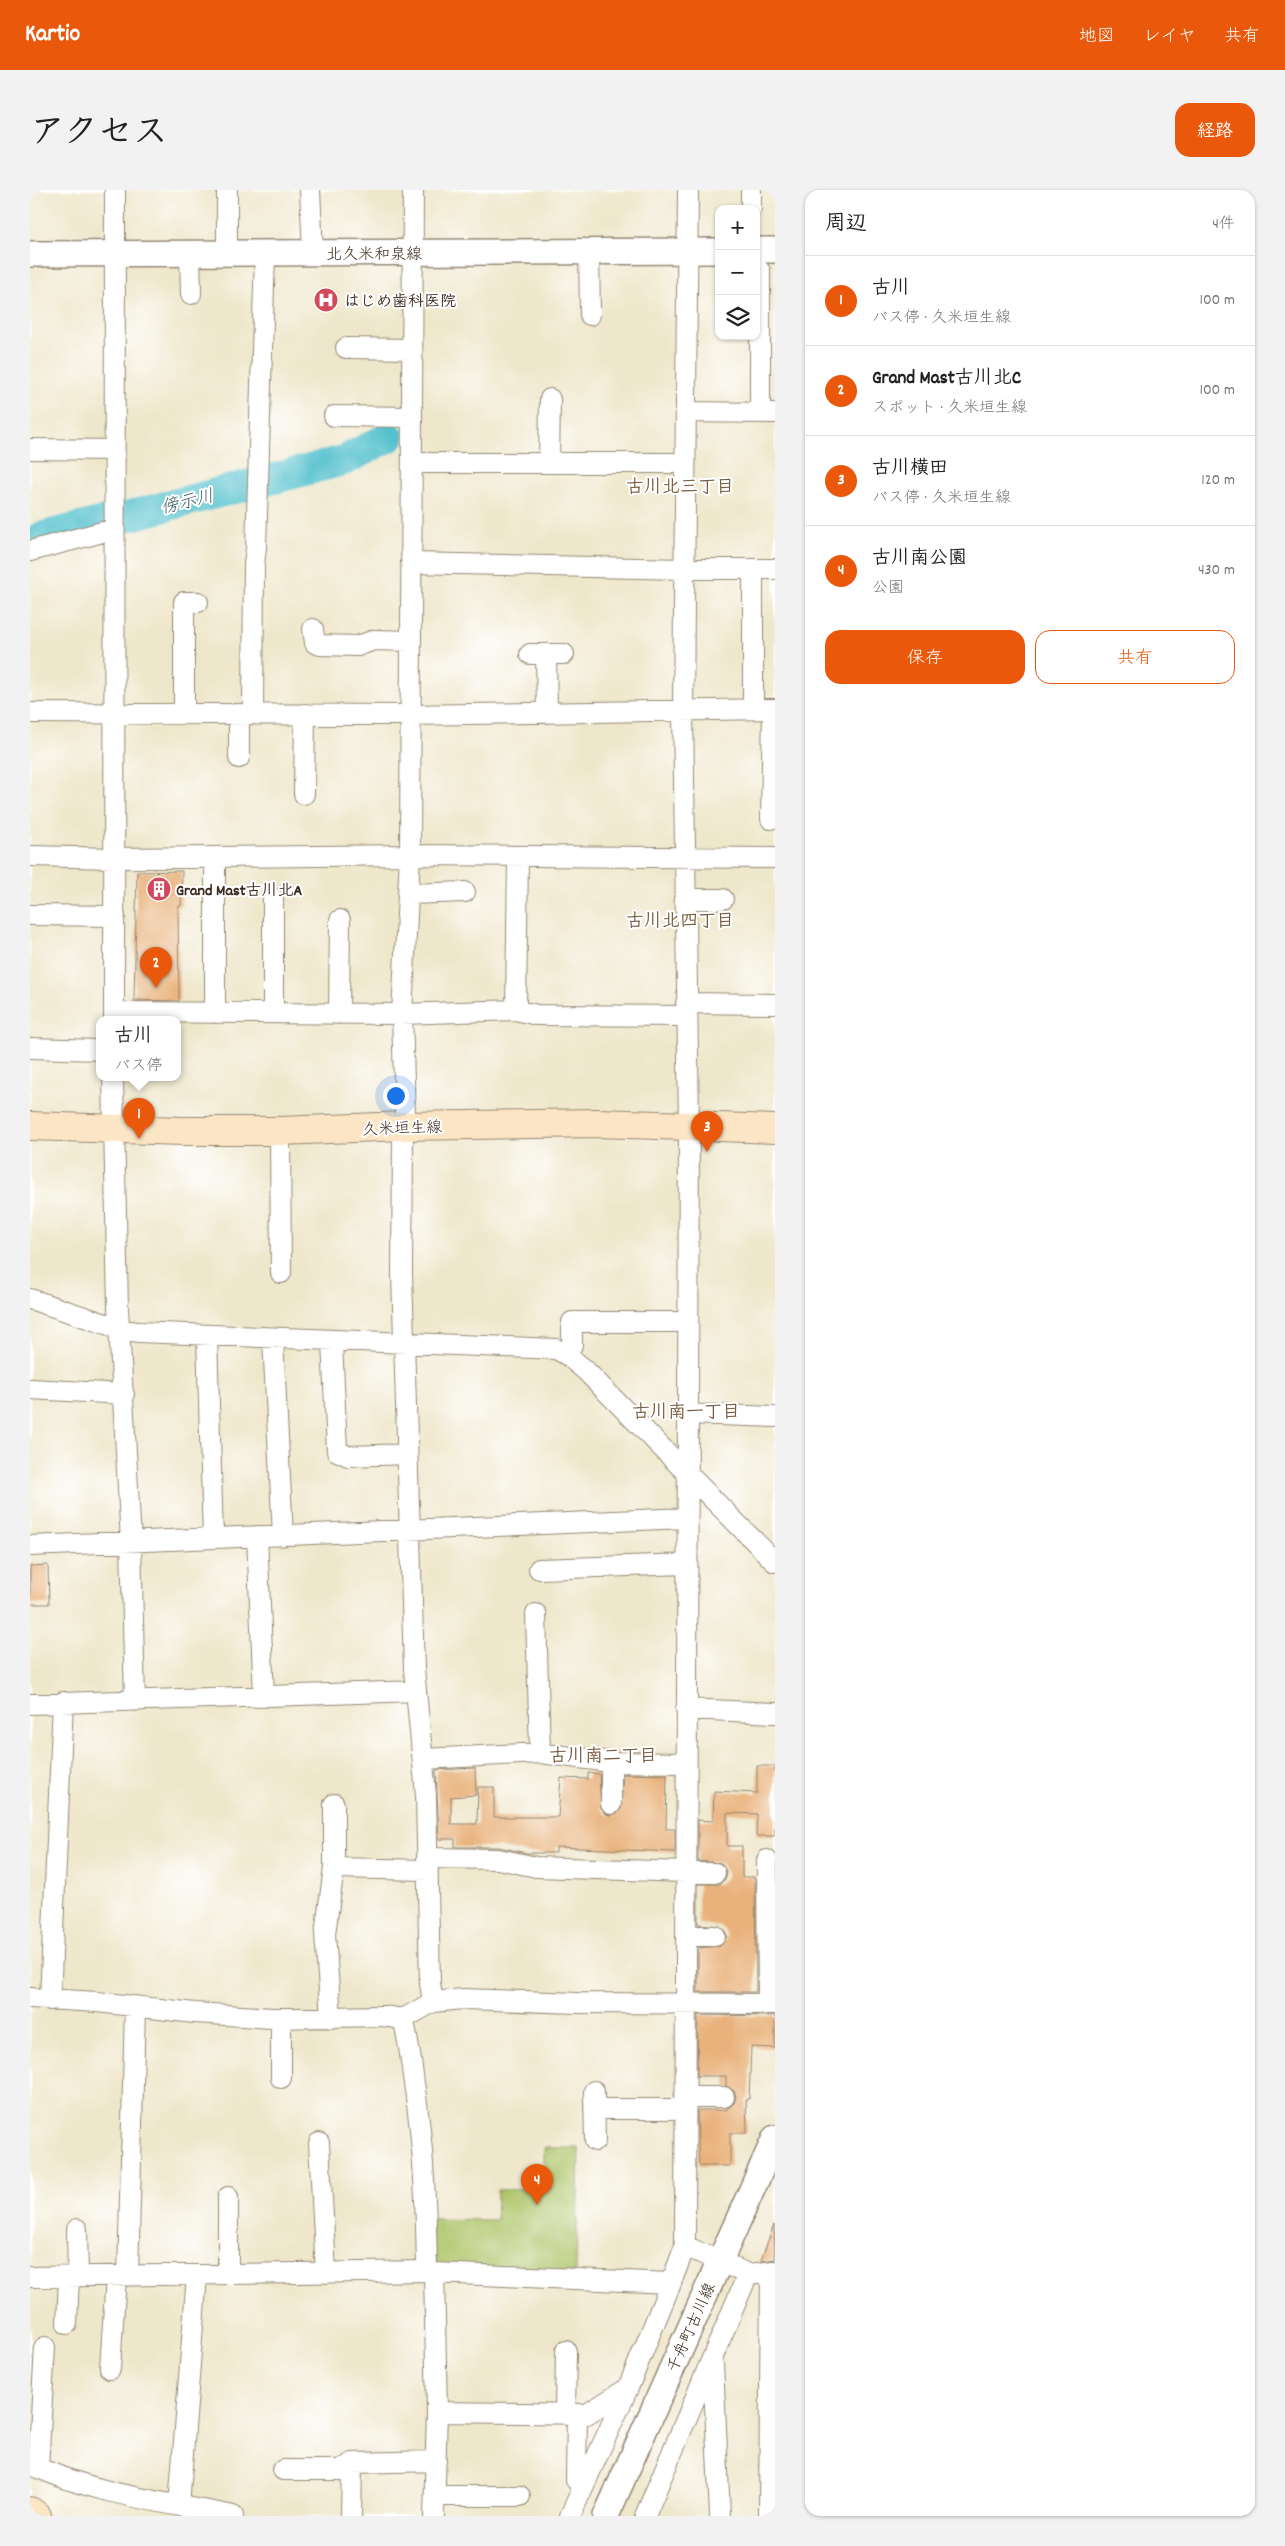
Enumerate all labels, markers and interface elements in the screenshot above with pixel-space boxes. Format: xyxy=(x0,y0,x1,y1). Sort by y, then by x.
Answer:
text: Kartio xyxy=(25,18,80,52)
text: 地図 xyxy=(1079,25,1115,50)
text: レイヤ xyxy=(1143,25,1196,50)
text: 共有 xyxy=(1224,25,1260,50)
button: 経路 xyxy=(1175,103,1255,157)
text: アクセス xyxy=(30,110,168,160)
map controls xyxy=(715,205,760,340)
button: + xyxy=(715,205,760,250)
text: 周辺 xyxy=(825,210,867,240)
text: 4件 xyxy=(1212,213,1235,236)
street label: 北久米和泉線 xyxy=(326,244,422,267)
button: − xyxy=(715,250,760,295)
text: 古川 xyxy=(872,276,910,303)
hospital icon: はじめ歯科医院 xyxy=(313,287,339,313)
text: 1 xyxy=(839,289,843,312)
text: 100 m xyxy=(1199,289,1235,312)
place label: はじめ歯科医院 xyxy=(344,291,456,314)
button: layers xyxy=(715,295,760,340)
text: バス停 · 久米垣生線 xyxy=(872,307,1011,330)
text: Grand Mast古川北C xyxy=(872,366,1021,393)
text: 2 xyxy=(838,379,845,402)
text: 100 m xyxy=(1199,379,1235,402)
text: スポット · 久米垣生線 xyxy=(872,397,1027,420)
text: 古川横田 xyxy=(872,456,948,483)
text: 3 xyxy=(837,469,845,492)
text: 120 m xyxy=(1201,469,1235,492)
district label: 古川北三丁目 xyxy=(626,476,734,501)
water label: 傍示川 xyxy=(158,485,217,522)
text: バス停 · 久米垣生線 xyxy=(872,487,1011,510)
text: 古川南公園 xyxy=(872,546,967,573)
text: 4 xyxy=(838,559,844,582)
text: 430 m xyxy=(1198,559,1235,582)
text: 公園 xyxy=(872,577,904,600)
button: 保存 xyxy=(825,630,1025,684)
button: 共有 xyxy=(1035,630,1235,684)
building icon: Grand Mast古川北A xyxy=(146,876,172,902)
place label: Grand Mast古川北A xyxy=(176,880,303,903)
district label: 古川北四丁目 xyxy=(626,910,734,935)
pin: 2 xyxy=(140,947,172,988)
popup xyxy=(96,1016,181,1081)
text: 古川 xyxy=(114,1024,153,1051)
text: バス停 xyxy=(114,1055,163,1078)
your location xyxy=(383,1083,409,1109)
pin: 1 xyxy=(123,1098,155,1139)
pin: 3 xyxy=(691,1111,723,1152)
street label: 久米垣生線 xyxy=(362,1117,442,1142)
district label: 古川南一丁目 xyxy=(632,1401,740,1426)
district label: 古川南二丁目 xyxy=(549,1745,657,1770)
pin: 4 xyxy=(521,2164,553,2205)
street label: 千舟町古川線 xyxy=(662,2279,722,2377)

